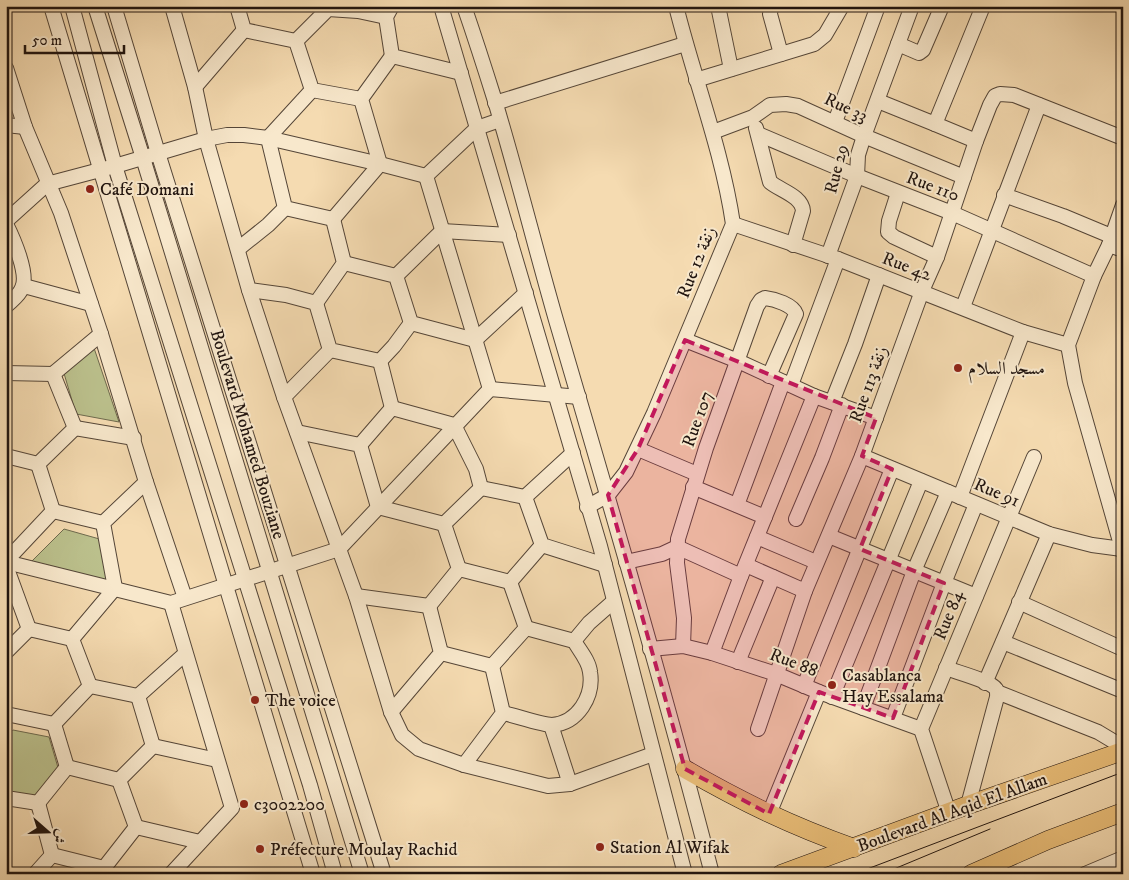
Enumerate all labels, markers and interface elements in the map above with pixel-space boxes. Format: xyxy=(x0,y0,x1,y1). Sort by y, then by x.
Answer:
scale bar xyxy=(25,22,124,54)
text: 50 m xyxy=(32,31,62,50)
street label: Rue 33 xyxy=(820,88,871,127)
street label: Rue 29 xyxy=(820,142,854,196)
street label: Rue 110 xyxy=(903,167,962,207)
place label: Café Domani xyxy=(100,179,194,201)
marker: Café Domani xyxy=(84,183,96,195)
street label: Rue 12 زنقة xyxy=(673,223,721,302)
street label: Rue 42 xyxy=(879,247,935,286)
street label: Boulevard Mohamed Bouziane xyxy=(205,327,289,542)
street label: Rue 113 زنقة xyxy=(845,343,893,426)
place label: مسجد السلام xyxy=(968,358,1045,384)
marker: مسجد السلام xyxy=(952,362,964,374)
street label: Rue 107 xyxy=(678,388,718,450)
street label: Rue 91 xyxy=(970,474,1023,512)
street label: Rue 84 xyxy=(929,587,969,643)
street label: Rue 88 xyxy=(766,644,821,682)
place label: Casablanca Hay Essalama xyxy=(842,665,944,708)
marker: Casablanca Hay Essalama xyxy=(826,679,838,691)
place label: The voice xyxy=(265,690,336,712)
marker: The voice xyxy=(249,694,261,706)
street label: Boulevard Al Aqid El Allam xyxy=(854,768,1050,858)
place label: c3002200 xyxy=(254,794,325,816)
marker: c3002200 xyxy=(238,798,250,810)
north arrow xyxy=(22,808,72,858)
text: ش xyxy=(48,826,70,846)
place label: Station Al Wifak xyxy=(610,837,729,859)
place label: Préfecture Moulay Rachid xyxy=(270,839,457,861)
marker: Station Al Wifak xyxy=(594,841,606,853)
marker: Préfecture Moulay Rachid xyxy=(254,843,266,855)

